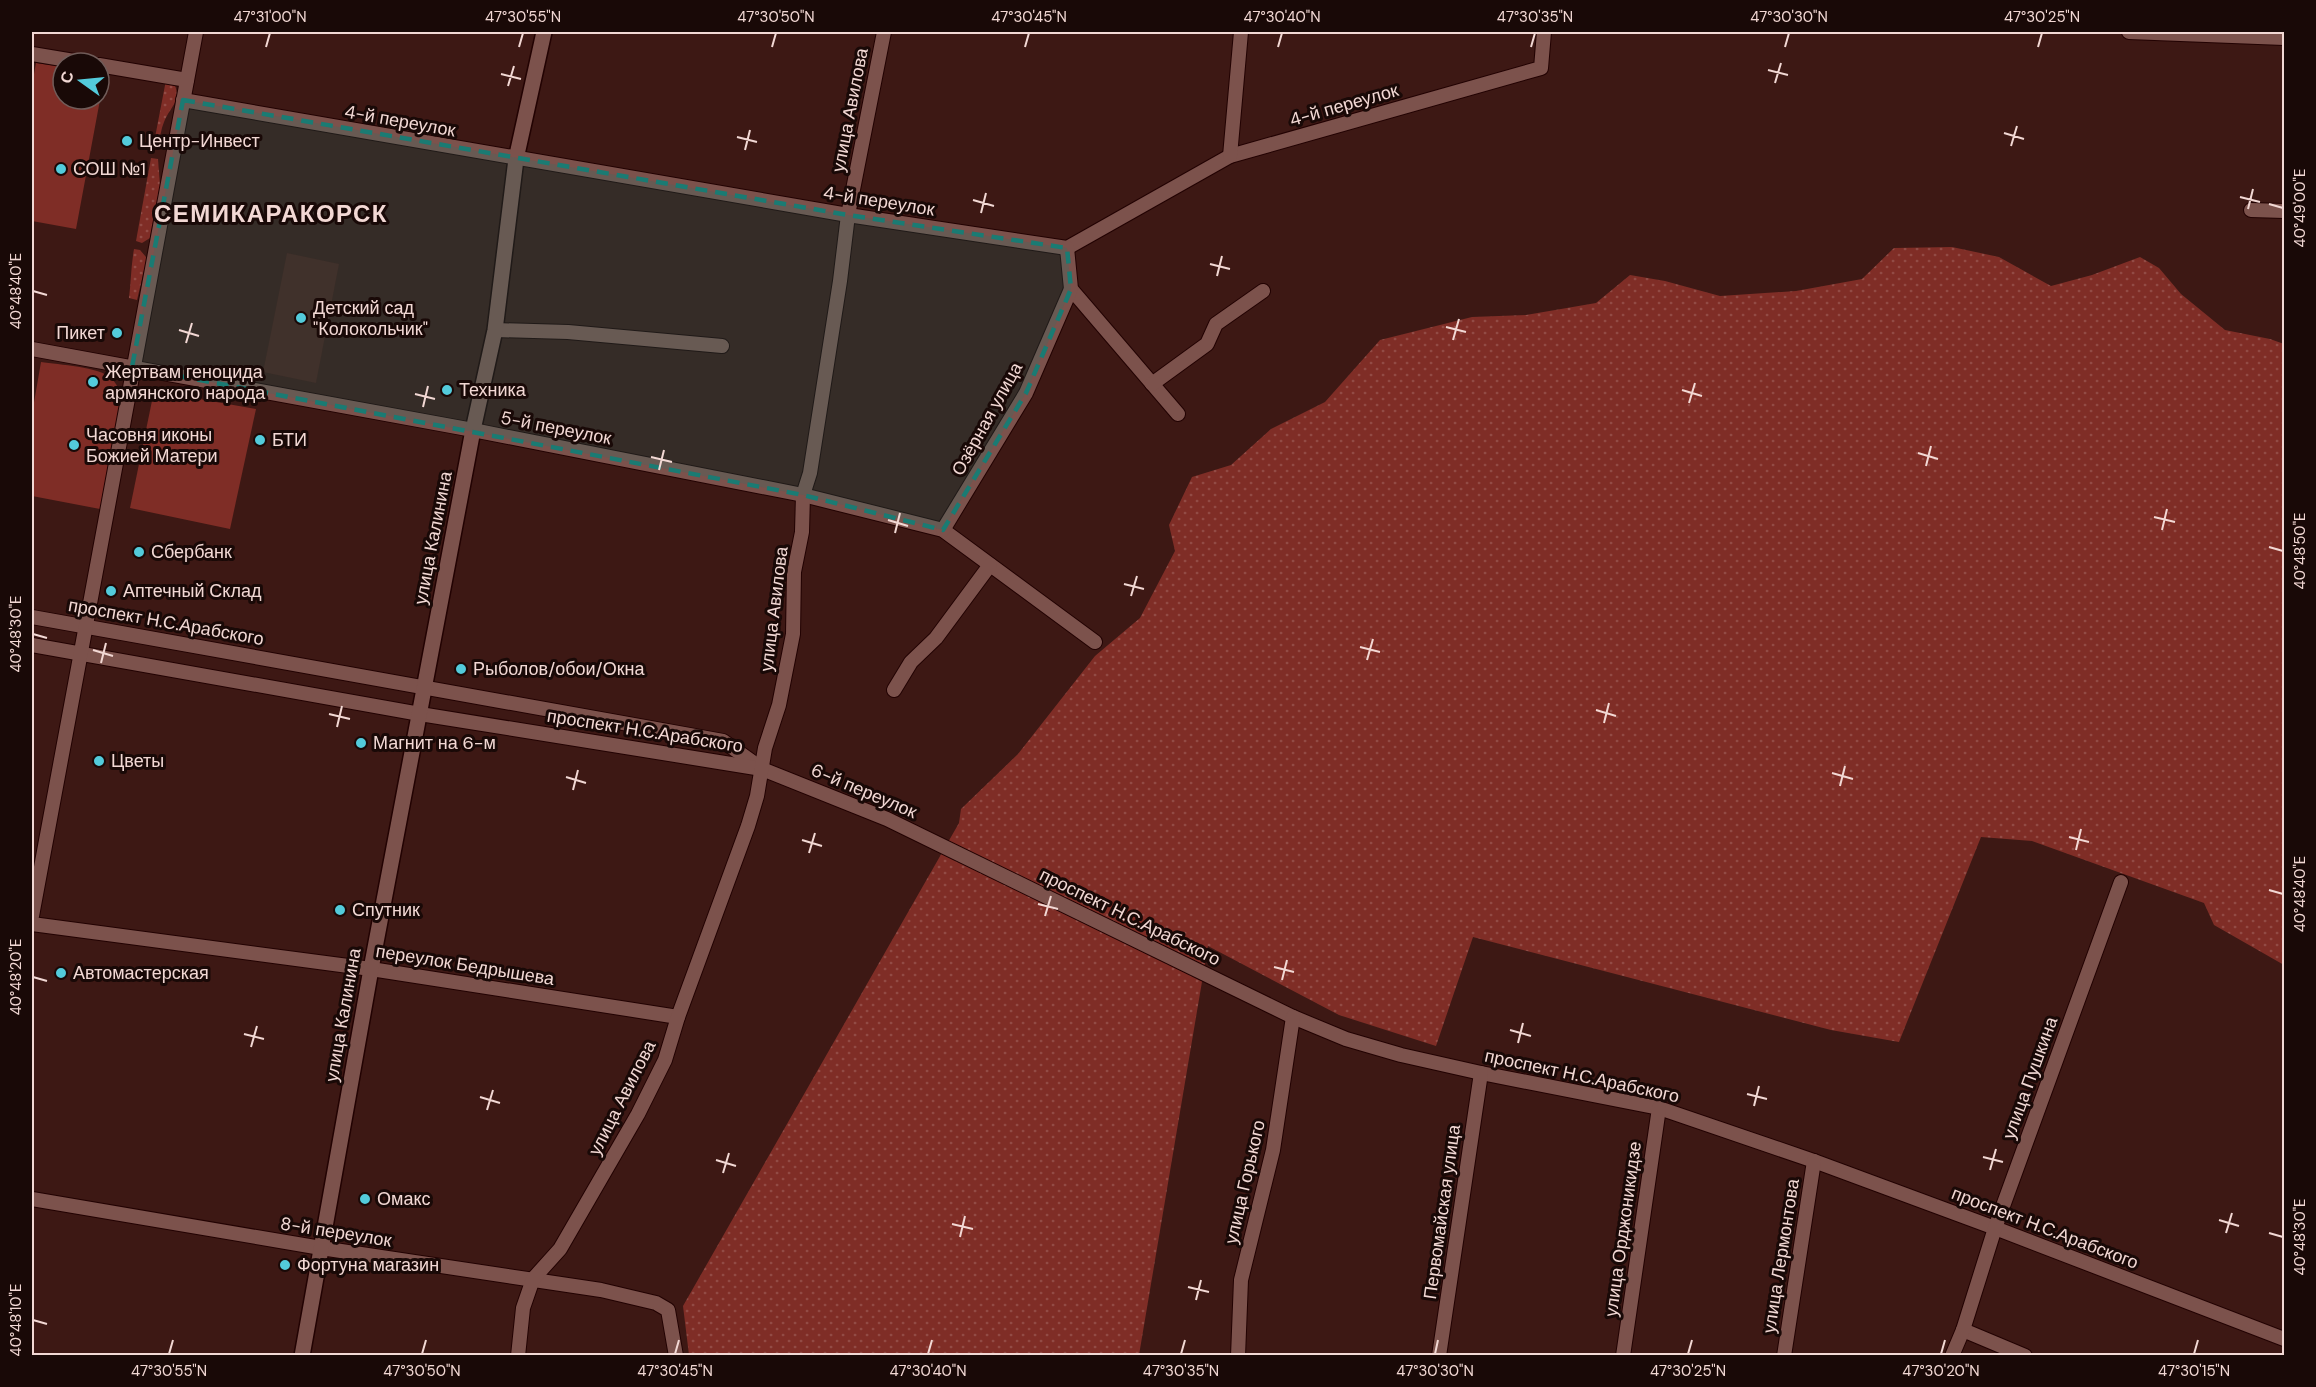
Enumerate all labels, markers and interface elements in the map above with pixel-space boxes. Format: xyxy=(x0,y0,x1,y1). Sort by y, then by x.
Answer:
text: 47°31'00"N xyxy=(233,7,307,27)
text: 47°30'55"N xyxy=(485,7,561,27)
text: 47°30'50"N xyxy=(737,7,815,27)
text: 47°30'45"N xyxy=(991,7,1067,27)
text: 47°30'40"N xyxy=(1243,7,1321,27)
text: 47°30'35"N xyxy=(1497,7,1573,27)
text: 47°30'30"N xyxy=(1750,7,1828,27)
text: 47°30'25"N xyxy=(2004,7,2080,27)
street label: улица Авилова xyxy=(826,45,874,174)
north arrow xyxy=(51,51,111,111)
text: С xyxy=(55,69,79,86)
street label: 4-й переулок xyxy=(1287,78,1401,132)
street label: 4-й переулок xyxy=(343,99,457,143)
place label: Центр-Инвест xyxy=(139,129,260,153)
marker: Центр-Инвест xyxy=(120,134,134,148)
place label: СОШ №1 xyxy=(73,157,146,181)
marker: СОШ №1 xyxy=(54,162,68,176)
text: 40°49'00"E xyxy=(2290,169,2310,247)
street label: 4-й переулок xyxy=(822,180,936,222)
district label: СЕМИКАРАКОРСК xyxy=(154,198,388,229)
text: 40°48'40"E xyxy=(6,253,26,329)
place label: Детский сад "Колокольчик" xyxy=(313,296,428,341)
marker: Детский сад "Колокольчик" xyxy=(294,311,308,325)
place label: Пикет xyxy=(56,321,105,345)
marker: Пикет xyxy=(110,326,124,340)
street label: Озёрная улица xyxy=(946,357,1029,480)
place label: Жертвам геноцида армянского народа xyxy=(105,360,266,405)
marker: Жертвам геноцида армянского народа xyxy=(86,375,100,389)
place label: Техника xyxy=(459,378,527,402)
marker: Техника xyxy=(440,383,454,397)
street label: 5-й переулок xyxy=(499,406,614,451)
place label: Часовня иконы Божией Матери xyxy=(86,423,218,468)
place label: БТИ xyxy=(272,428,307,452)
marker: БТИ xyxy=(253,433,267,447)
marker: Часовня иконы Божией Матери xyxy=(67,438,81,452)
street label: улица Калинина xyxy=(408,468,458,607)
text: 40°48'50"E xyxy=(2290,513,2310,589)
place label: Сбербанк xyxy=(151,540,232,564)
street label: улица Авилова xyxy=(754,544,794,673)
marker: Сбербанк xyxy=(132,545,146,559)
place label: Аптечный Склад xyxy=(123,579,262,603)
marker: Аптечный Склад xyxy=(104,584,118,598)
street label: проспект Н.С.Арабского xyxy=(66,593,266,651)
text: 40°48'30"E xyxy=(6,595,26,673)
place label: Рыболов/обои/Окна xyxy=(473,657,645,681)
marker: Рыболов/обои/Окна xyxy=(454,662,468,676)
street label: проспект Н.С.Арабского xyxy=(545,704,745,758)
place label: Магнит на 6-м xyxy=(373,731,496,755)
marker: Магнит на 6-м xyxy=(354,736,368,750)
place label: Цветы xyxy=(111,749,164,773)
marker: Цветы xyxy=(92,754,106,768)
street label: 6-й переулок xyxy=(807,758,921,824)
text: 40°48'40"E xyxy=(2290,856,2310,932)
street label: проспект Н.С.Арабского xyxy=(1036,863,1224,971)
place label: Спутник xyxy=(352,898,420,922)
marker: Спутник xyxy=(333,903,347,917)
text: 40°48'20"E xyxy=(6,939,26,1015)
street label: переулок Бедрышева xyxy=(374,939,557,991)
street label: улица Калинина xyxy=(319,945,367,1084)
place label: Автомастерская xyxy=(73,961,209,985)
marker: Автомастерская xyxy=(54,966,68,980)
street label: улица Пушкина xyxy=(1997,1013,2064,1142)
street label: улица Авилова xyxy=(583,1036,662,1160)
street label: проспект Н.С.Арабского xyxy=(1483,1044,1681,1108)
street label: улица Горького xyxy=(1219,1118,1271,1246)
street label: Первомайская улица xyxy=(1418,1122,1466,1301)
street label: улица Орджоникидзе xyxy=(1599,1140,1647,1318)
street label: улица Лермонтова xyxy=(1757,1176,1805,1335)
street label: проспект Н.С.Арабского xyxy=(1948,1181,2142,1275)
place label: Омакс xyxy=(377,1187,430,1211)
marker: Омакс xyxy=(358,1192,372,1206)
text: 40°48'30"E xyxy=(2290,1198,2310,1276)
street label: 8-й переулок xyxy=(279,1211,393,1253)
place label: Фортуна магазин xyxy=(297,1253,439,1277)
marker: Фортуна магазин xyxy=(278,1258,292,1272)
text: 40°48'10"E xyxy=(6,1284,26,1356)
text: 47°30'55"N xyxy=(131,1361,207,1381)
text: 47°30'50"N xyxy=(383,1361,461,1381)
text: 47°30'45"N xyxy=(637,1361,713,1381)
text: 47°30'40"N xyxy=(889,1361,967,1381)
text: 47°30'35"N xyxy=(1143,1361,1219,1381)
text: 47°30'30"N xyxy=(1396,1361,1474,1381)
text: 47°30'25"N xyxy=(1650,1361,1726,1381)
text: 47°30'20"N xyxy=(1902,1361,1980,1381)
text: 47°30'15"N xyxy=(2158,1361,2230,1381)

